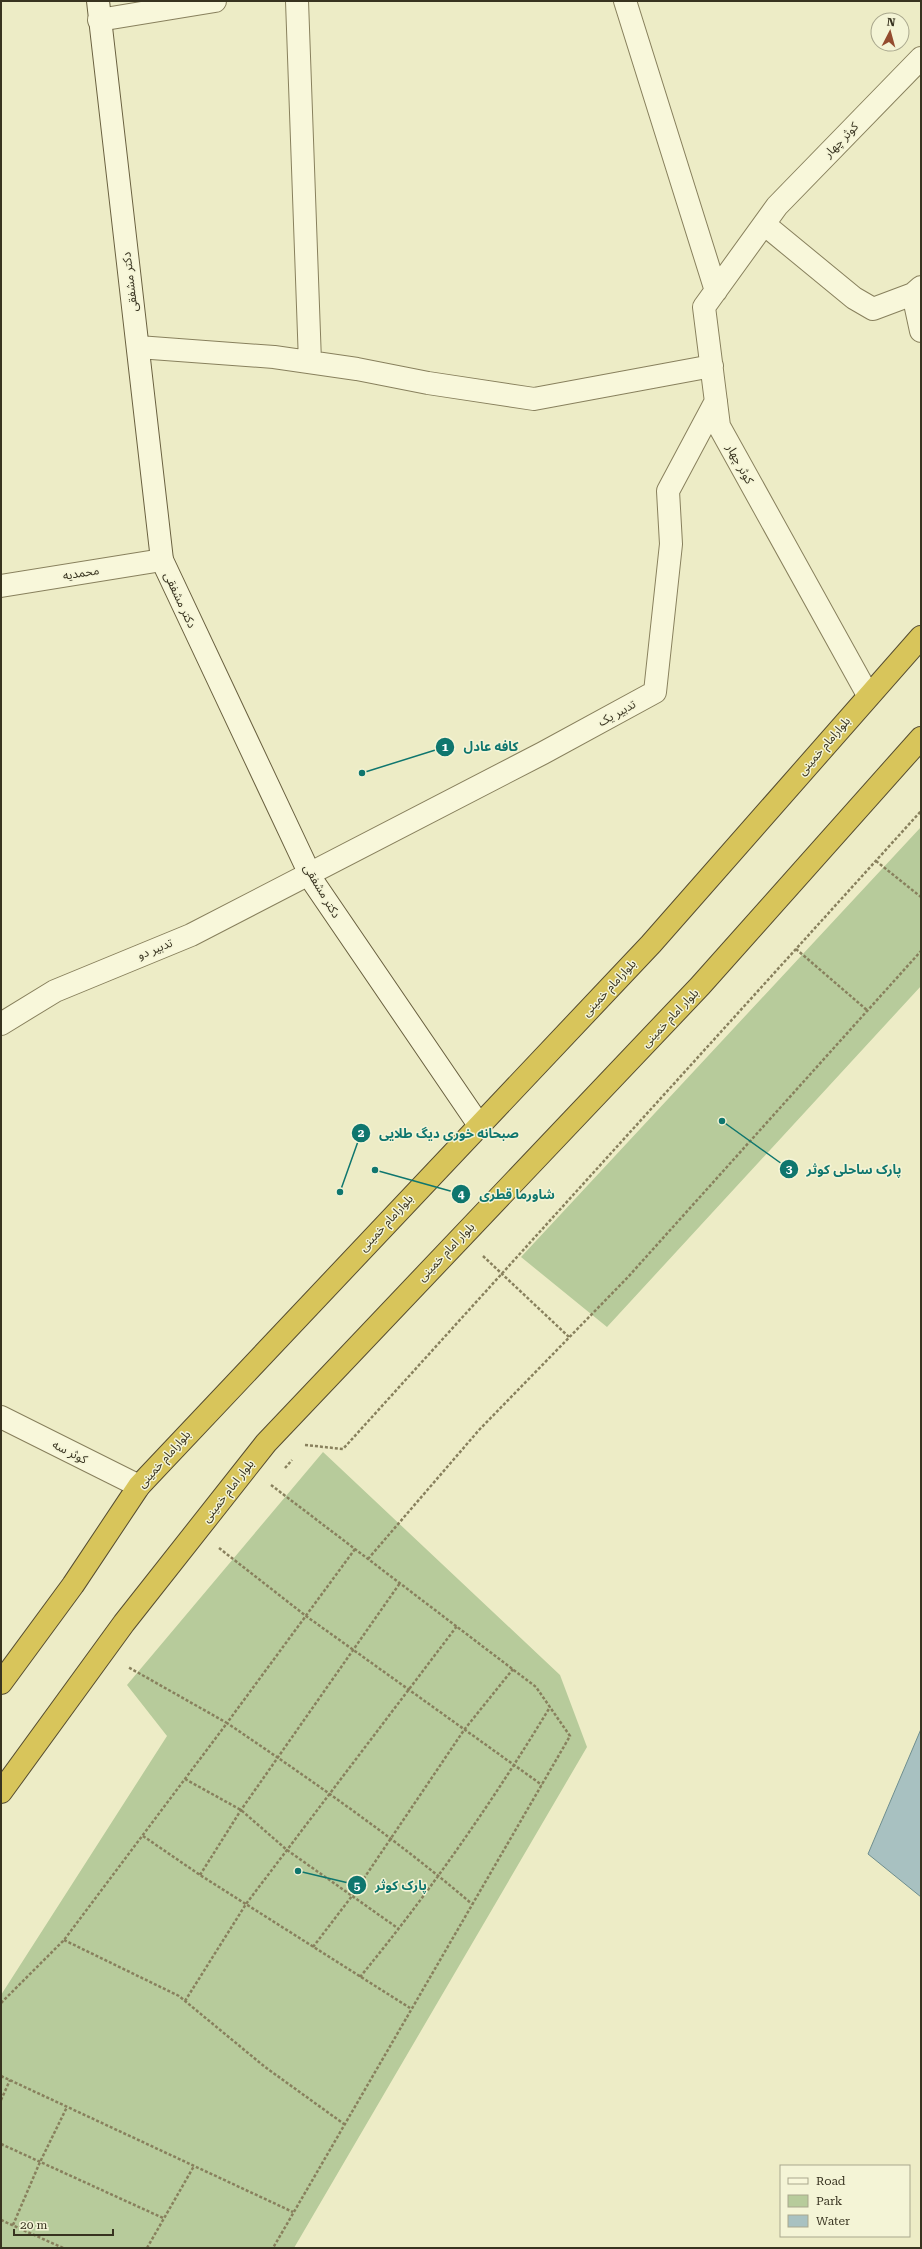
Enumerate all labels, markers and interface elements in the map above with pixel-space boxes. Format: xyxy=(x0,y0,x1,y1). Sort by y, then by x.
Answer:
north arrow xyxy=(870,12,910,52)
text: N xyxy=(886,16,896,30)
street label: کوثر چهار xyxy=(820,119,862,162)
street label: دکتر مشفقی xyxy=(119,251,141,313)
street label: کوثر چهار xyxy=(722,441,757,488)
street label: محمدیه xyxy=(62,563,100,583)
street label: دکتر مشفقی xyxy=(161,570,199,630)
street label: تدبیر یک xyxy=(596,697,639,729)
street label: بلوارامام خمینی xyxy=(795,714,855,779)
callout: کافه عادل xyxy=(435,734,526,759)
text: کافه عادل xyxy=(464,739,519,754)
text: 1 xyxy=(442,740,449,754)
street label: دکتر مشفقی xyxy=(301,862,344,921)
street label: تدبیر دو xyxy=(135,935,175,962)
street label: بلوارامام خمینی xyxy=(579,957,640,1021)
street label: بلوار امام خمینی xyxy=(639,986,703,1051)
callout: صبحانه خوری دیگ طلایی xyxy=(351,1121,527,1146)
text: 2 xyxy=(358,1126,365,1140)
text: صبحانه خوری دیگ طلایی xyxy=(379,1126,519,1141)
callout: پارک ساحلی کوثر xyxy=(779,1157,910,1182)
text: 3 xyxy=(786,1162,793,1176)
text: پارک ساحلی کوثر xyxy=(806,1162,901,1178)
callout: شاورما قطری xyxy=(451,1182,563,1207)
text: 4 xyxy=(458,1187,465,1201)
text: شاورما قطری xyxy=(479,1187,555,1202)
street label: بلوارامام خمینی xyxy=(356,1192,417,1256)
street label: بلوار امام خمینی xyxy=(415,1220,479,1285)
street label: بلوارامام خمینی xyxy=(135,1427,195,1492)
street label: کوثر سه xyxy=(50,1437,91,1467)
street label: بلوار امام خمینی xyxy=(199,1457,258,1526)
callout: پارک کوثر xyxy=(347,1873,435,1898)
text: پارک کوثر xyxy=(374,1878,427,1894)
text: 5 xyxy=(354,1879,361,1893)
legend xyxy=(780,2165,910,2237)
text: Road xyxy=(816,2174,846,2188)
text: Park xyxy=(816,2194,843,2208)
scale bar xyxy=(14,2211,113,2237)
text: Water xyxy=(816,2214,850,2228)
text: 20 m xyxy=(20,2218,47,2232)

